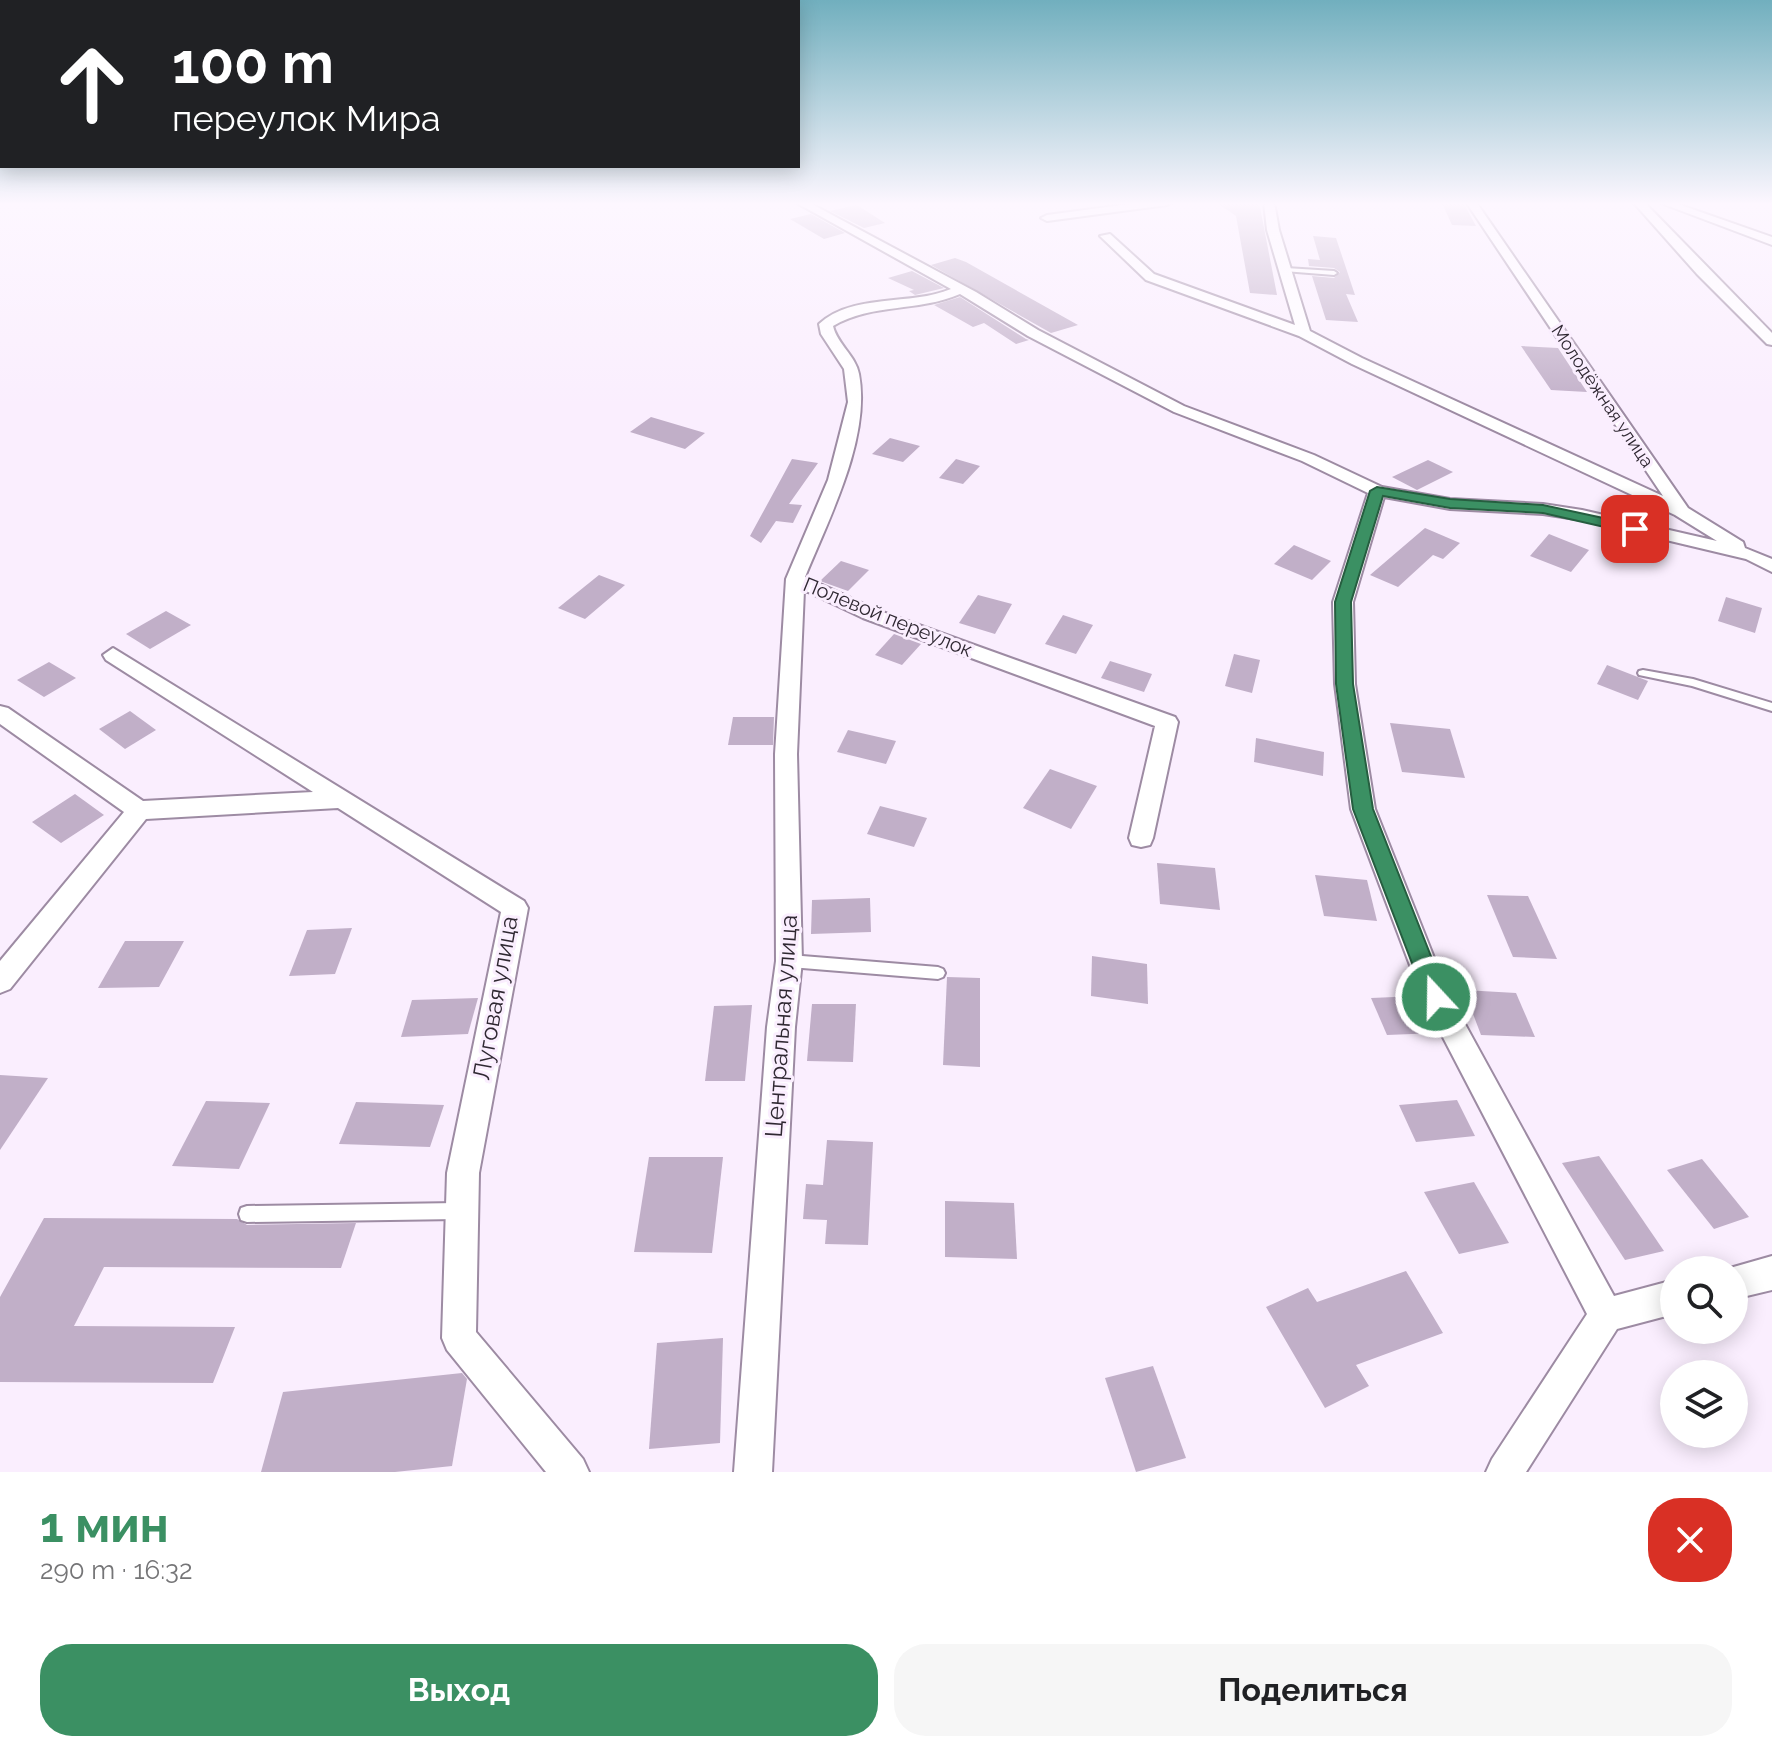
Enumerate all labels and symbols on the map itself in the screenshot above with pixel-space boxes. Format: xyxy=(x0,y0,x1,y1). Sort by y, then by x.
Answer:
street label: Молодёжная улица xyxy=(1548,321,1658,471)
pin xyxy=(1601,495,1669,563)
street label: Полевой переулок xyxy=(800,572,976,662)
street label: Луговая улица xyxy=(466,914,524,1082)
street label: Центральная улица xyxy=(759,914,803,1138)
position arrow xyxy=(1394,955,1478,1039)

